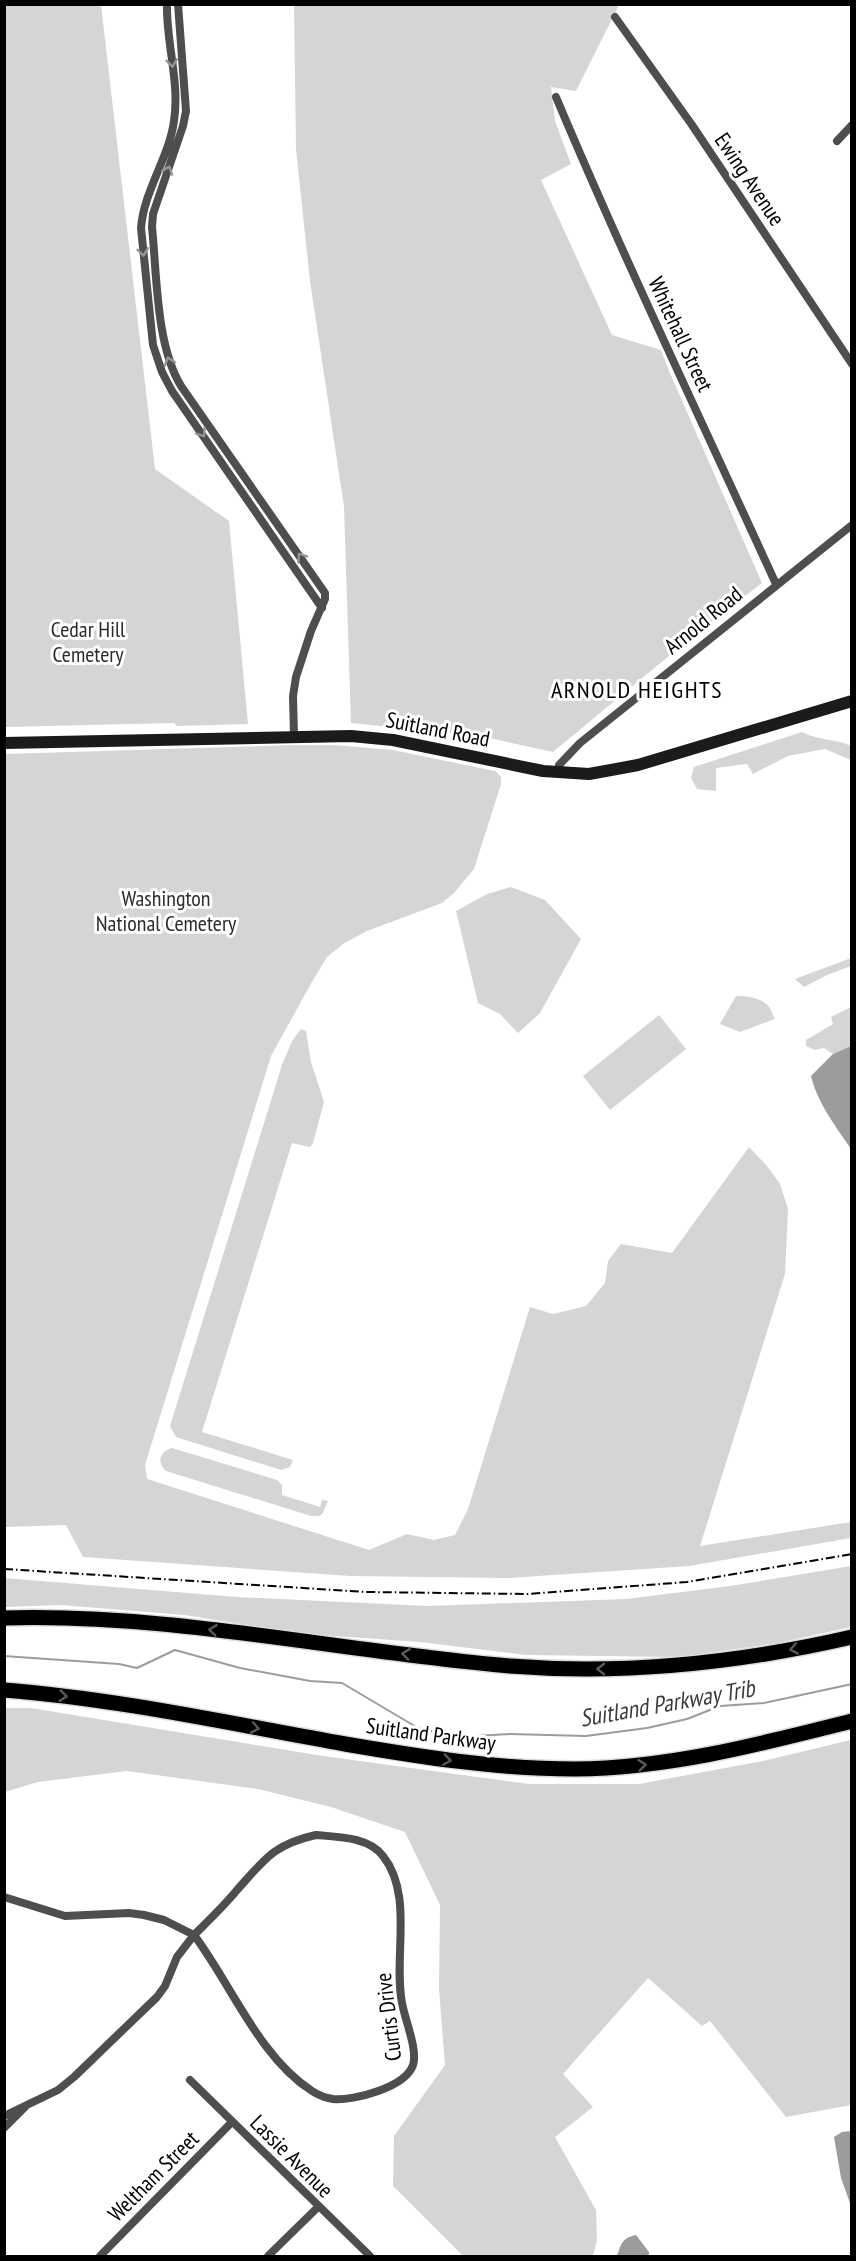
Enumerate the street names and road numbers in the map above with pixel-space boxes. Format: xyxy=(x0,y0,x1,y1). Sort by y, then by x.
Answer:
street label: Ewing Avenue xyxy=(709,127,791,231)
street label: Whitehall Street xyxy=(642,272,720,396)
street label: Arnold Road xyxy=(658,580,748,660)
street label: Suitland Road xyxy=(384,705,492,753)
street label: Suitland Parkway xyxy=(365,1711,498,1757)
street label: Curtis Drive xyxy=(369,1971,407,2063)
street label: Lassie Avenue xyxy=(245,2109,339,2203)
street label: Weltham Street xyxy=(102,2125,204,2227)

